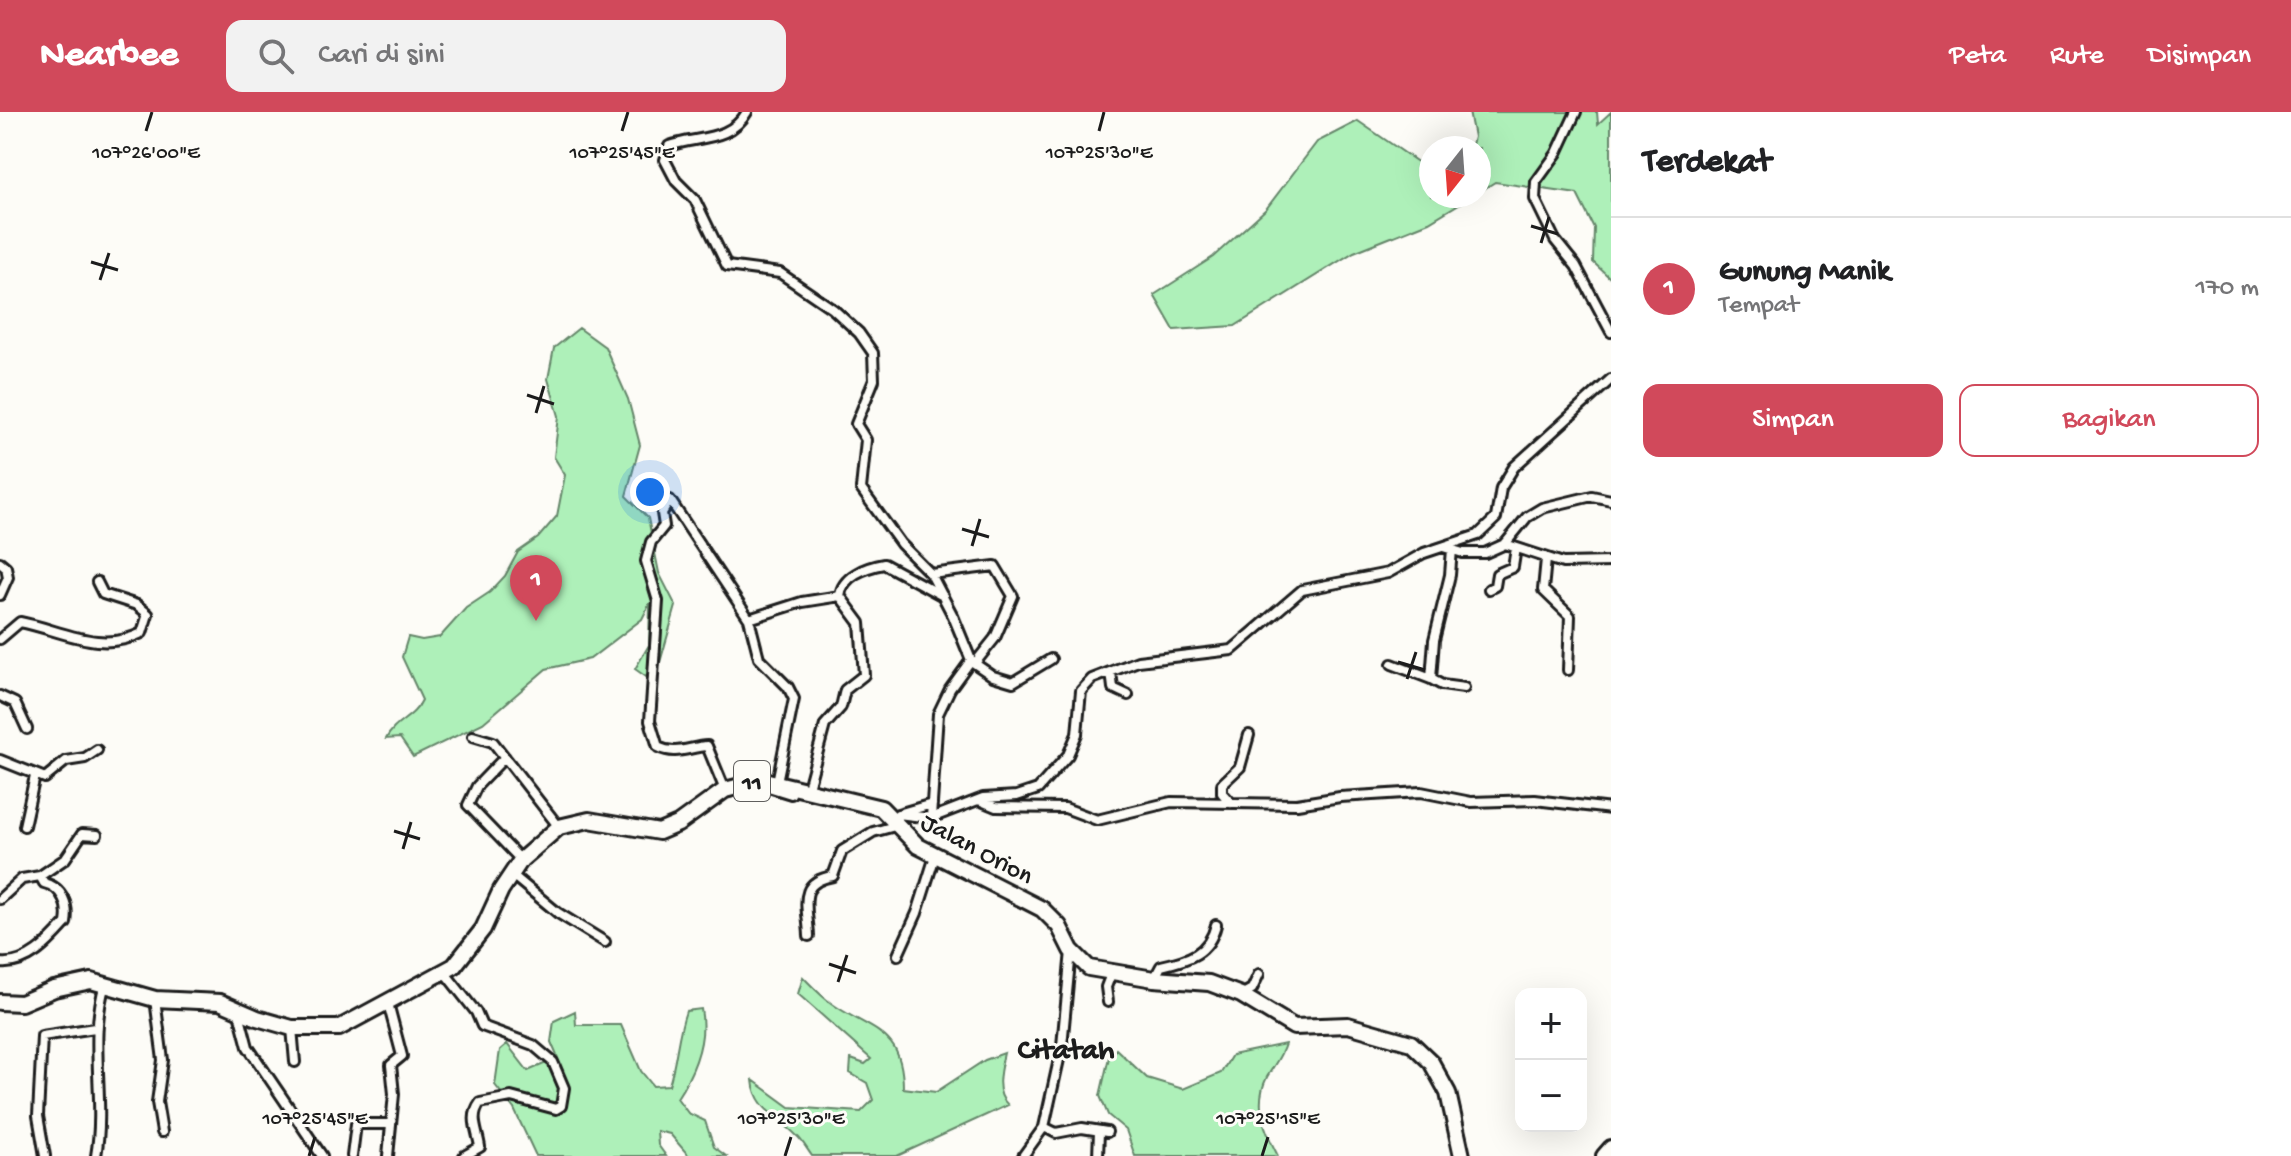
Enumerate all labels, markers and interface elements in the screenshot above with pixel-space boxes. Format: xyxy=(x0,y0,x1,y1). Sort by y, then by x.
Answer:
search box xyxy=(226,20,786,92)
text: Nearbee xyxy=(40,34,178,78)
icon: search xyxy=(254,34,298,78)
text: Cari di sini xyxy=(318,39,445,74)
text: Peta xyxy=(1949,40,2006,73)
text: Rute xyxy=(2050,40,2104,73)
text: Disimpan xyxy=(2148,40,2251,73)
north arrow xyxy=(1419,136,1491,208)
text: 107°26'00"E xyxy=(91,143,201,166)
text: 107°25'45"E xyxy=(569,143,676,166)
text: 107°25'30"E xyxy=(1045,143,1154,166)
text: Terdekat xyxy=(1643,144,1771,184)
text: Gunung Manik xyxy=(1719,256,1890,291)
text: 1 xyxy=(1664,274,1674,305)
text: 170 m xyxy=(2196,274,2259,305)
text: Tempat xyxy=(1719,291,1799,322)
button: Simpan xyxy=(1643,384,1943,457)
button: Bagikan xyxy=(1959,384,2259,457)
your location xyxy=(630,472,670,512)
pin: 1 xyxy=(510,555,562,621)
road number: 11 xyxy=(734,761,770,801)
street label: Jalan Orion xyxy=(914,808,1038,894)
map controls xyxy=(1515,988,1587,1132)
button: + xyxy=(1515,988,1587,1060)
district label: Citatah xyxy=(1018,1035,1114,1070)
button: − xyxy=(1515,1060,1587,1132)
text: 107°25'45"E xyxy=(262,1109,369,1132)
text: 107°25'30"E xyxy=(737,1109,846,1132)
text: 107°25'15"E xyxy=(1215,1109,1321,1132)

